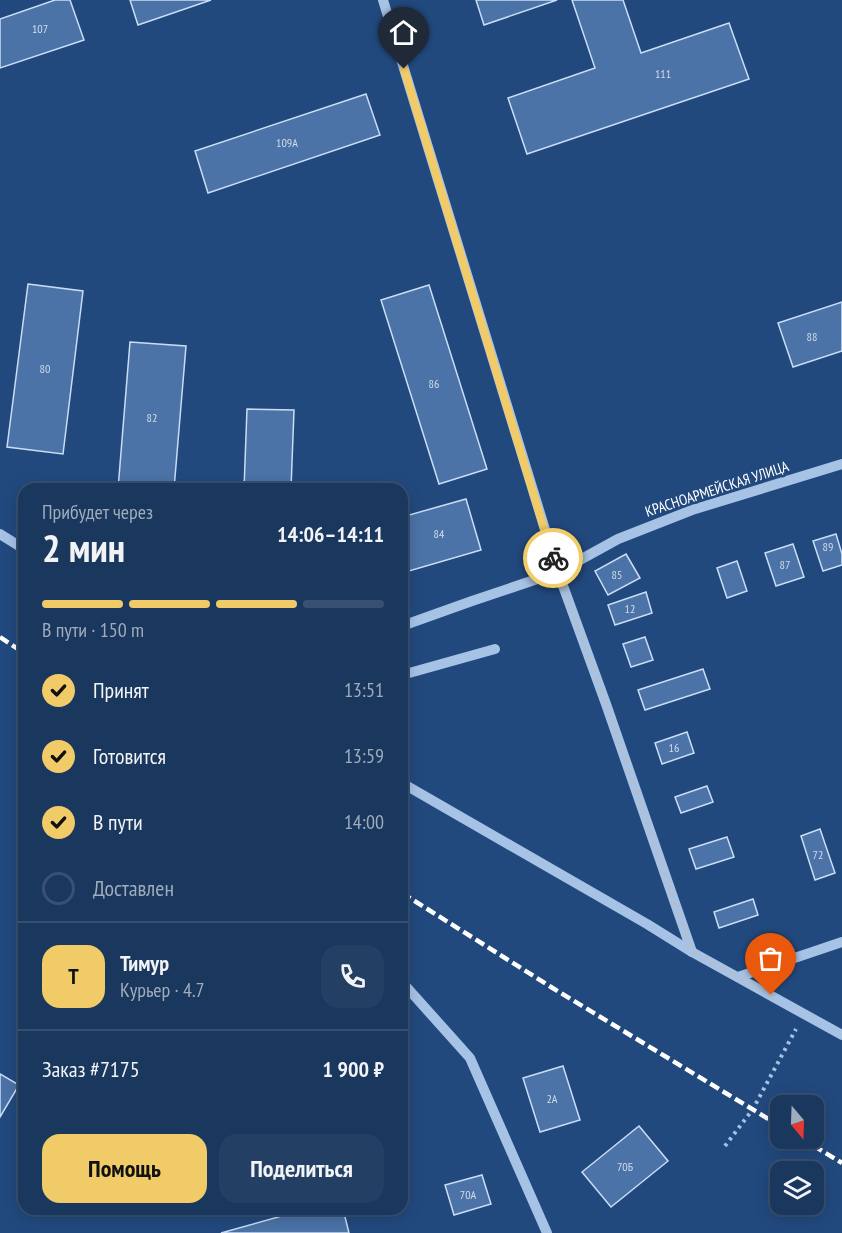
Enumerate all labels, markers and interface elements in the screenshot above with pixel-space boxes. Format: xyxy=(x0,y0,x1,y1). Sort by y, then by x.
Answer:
pin xyxy=(378,7,429,69)
icon: home xyxy=(387,16,420,49)
house number: 107 xyxy=(32,21,48,36)
house number: 111 xyxy=(655,66,671,81)
house number: 109А xyxy=(276,135,298,150)
house number: 88 xyxy=(807,329,817,344)
house number: 80 xyxy=(40,361,50,376)
house number: 86 xyxy=(429,376,439,391)
house number: 82 xyxy=(147,410,157,425)
street label: КРАСНОАРМЕЙСКАЯ УЛИЦА xyxy=(643,456,792,521)
text: Прибудет через xyxy=(42,499,153,525)
text: 14:06–14:11 xyxy=(277,520,384,548)
text: 2 мин xyxy=(42,522,125,573)
house number: 84 xyxy=(434,526,445,541)
courier xyxy=(523,528,583,588)
house number: 89 xyxy=(823,539,833,554)
icon: bike xyxy=(537,542,570,575)
house number: 87 xyxy=(780,557,790,572)
house number: 85 xyxy=(612,567,622,582)
house number: 12 xyxy=(625,601,635,616)
text: В пути · 150 m xyxy=(42,617,144,643)
icon: check xyxy=(42,674,75,707)
text: Принят xyxy=(93,676,149,704)
text: 13:51 xyxy=(344,677,384,703)
icon: check xyxy=(42,740,75,773)
house number: 16 xyxy=(669,740,679,755)
text: Готовится xyxy=(93,742,166,770)
text: 13:59 xyxy=(344,743,384,769)
icon: check xyxy=(42,806,75,839)
text: В пути xyxy=(93,808,143,836)
text: 14:00 xyxy=(344,809,384,835)
house number: 72 xyxy=(813,847,823,862)
text: Доставлен xyxy=(93,874,174,902)
pin xyxy=(745,933,796,995)
icon: bag xyxy=(754,942,787,975)
button: phone xyxy=(321,945,384,1008)
text: Тимур xyxy=(120,949,169,977)
text: Т xyxy=(68,962,79,990)
text: Курьер · 4.7 xyxy=(120,977,205,1003)
text: Заказ #7175 xyxy=(42,1055,140,1083)
text: 1 900 ₽ xyxy=(322,1055,384,1083)
house number: 2А xyxy=(546,1091,558,1106)
north arrow xyxy=(770,1095,824,1149)
map controls xyxy=(770,1095,824,1215)
button: Помощь xyxy=(42,1134,207,1203)
button: Поделиться xyxy=(219,1134,384,1203)
house number: 70Б xyxy=(617,1159,633,1174)
button: layers xyxy=(770,1161,824,1215)
house number: 70А xyxy=(460,1187,477,1202)

